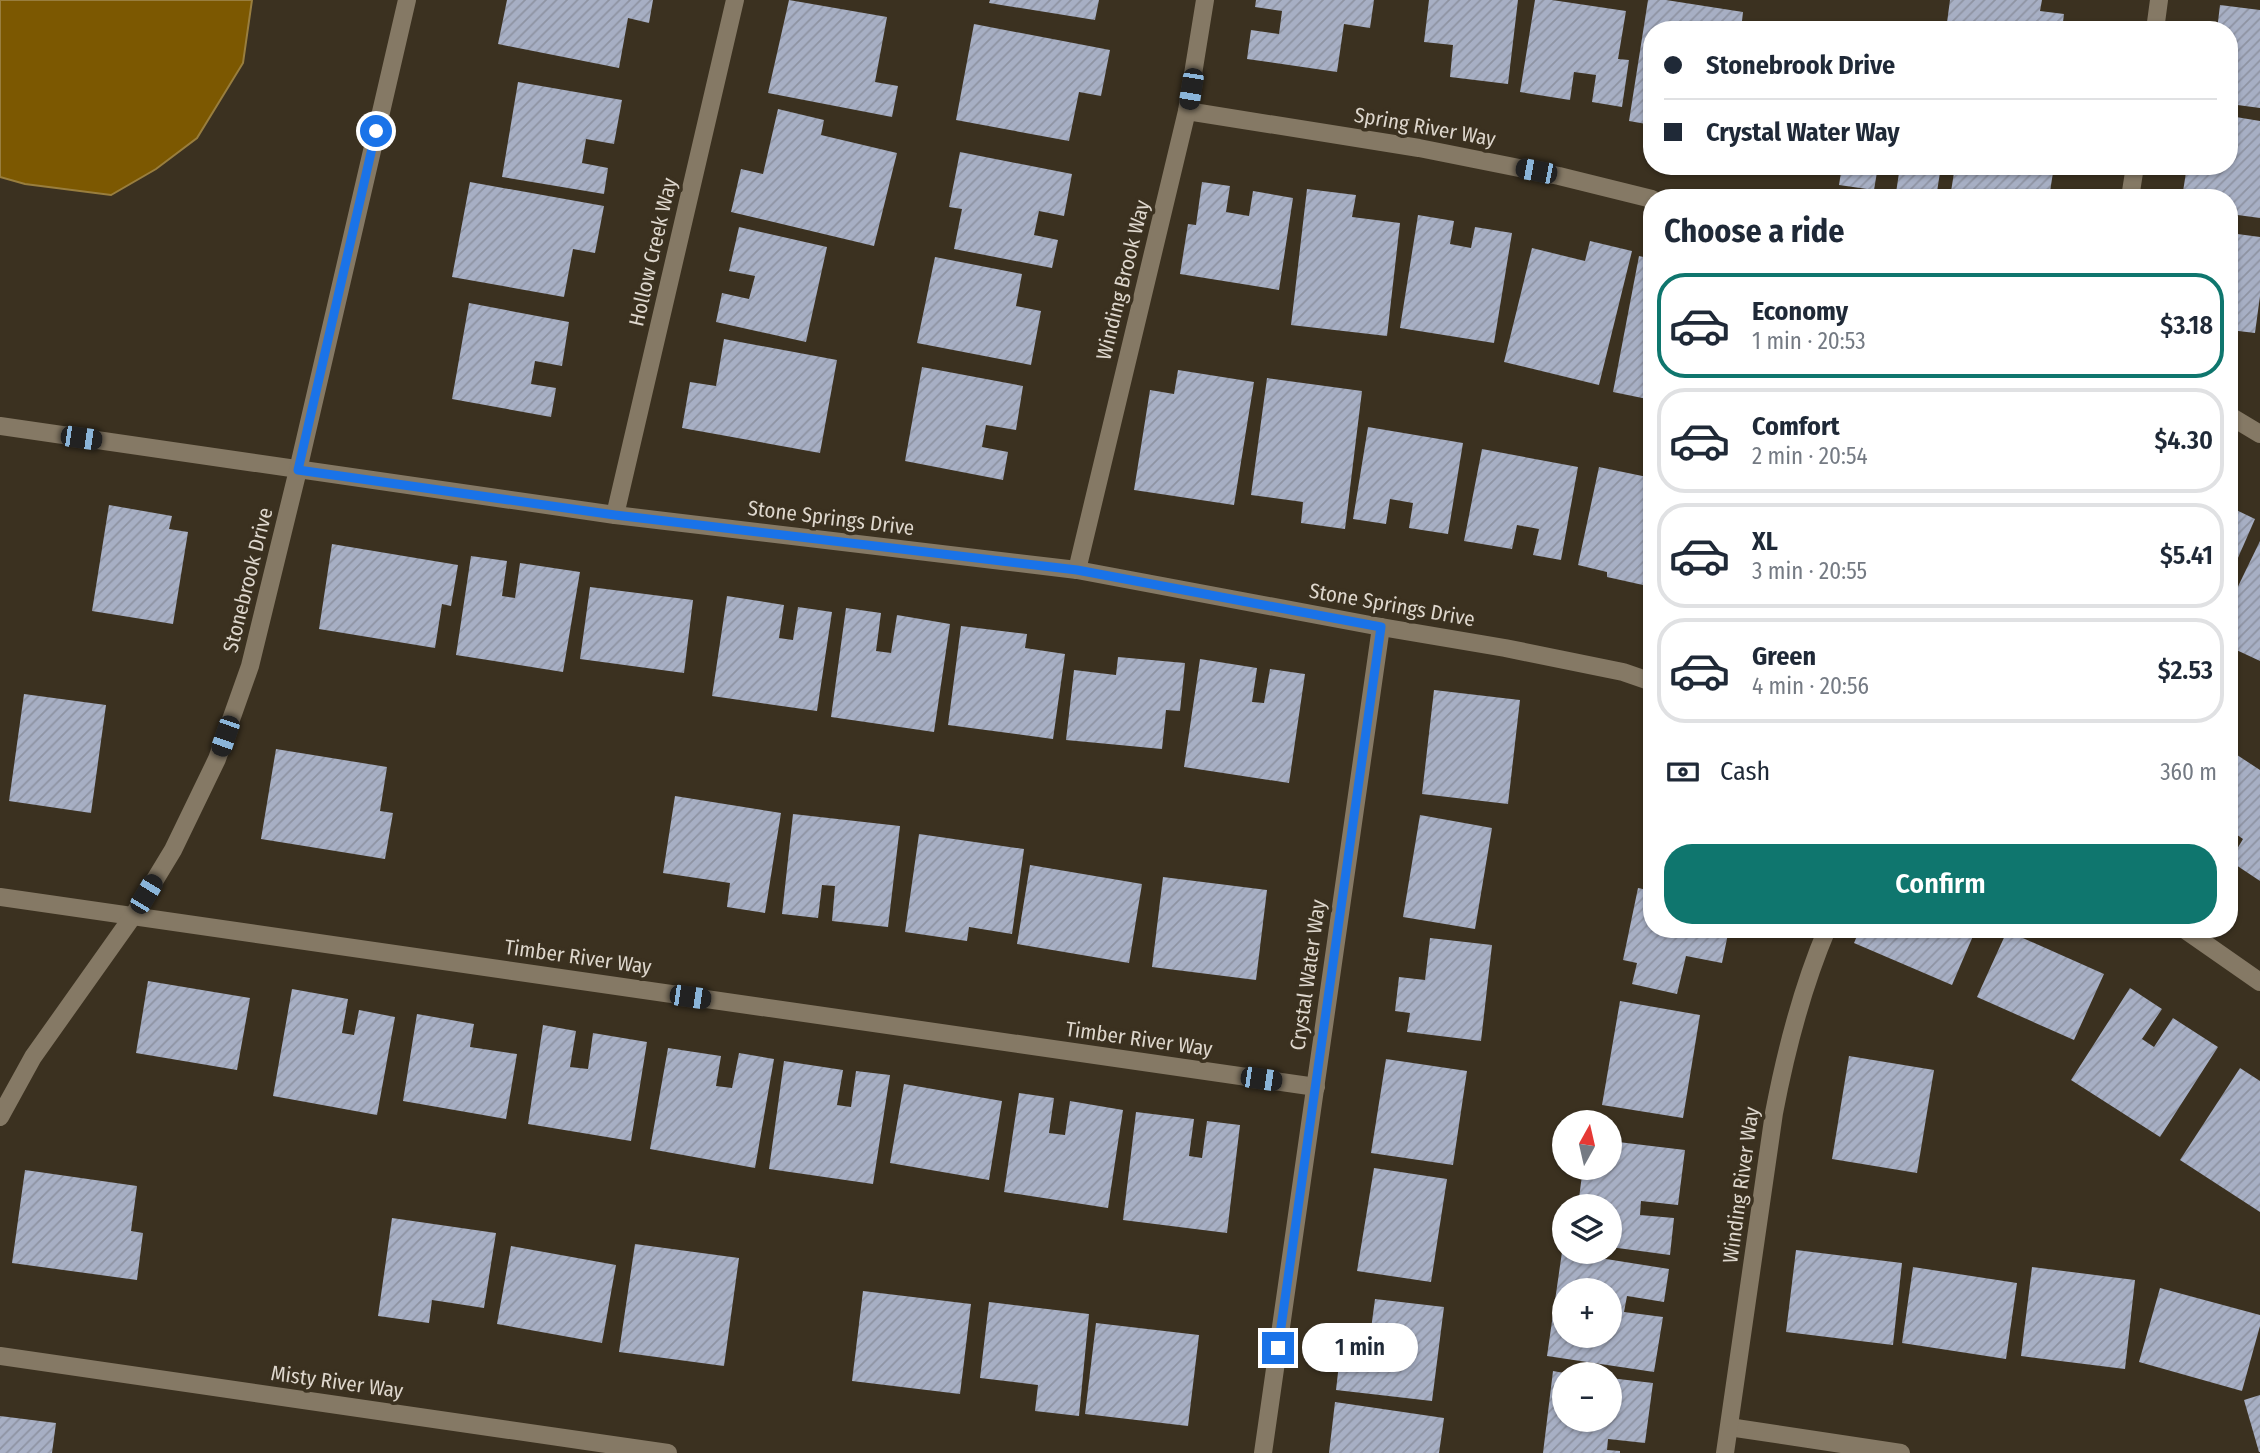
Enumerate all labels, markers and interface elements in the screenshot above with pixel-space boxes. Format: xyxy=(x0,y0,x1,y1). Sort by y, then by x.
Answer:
text: Stonebrook Drive xyxy=(1706,50,1895,81)
car xyxy=(1178,67,1205,111)
street label: Spring River Way xyxy=(1352,102,1498,152)
route start xyxy=(360,115,392,147)
text: Crystal Water Way xyxy=(1706,117,1900,148)
car xyxy=(1514,157,1559,185)
street label: Hollow Creek Way xyxy=(623,175,683,329)
street label: Winding Brook Way xyxy=(1091,197,1156,363)
text: Choose a ride xyxy=(1664,212,1845,250)
icon: car xyxy=(1668,294,1731,357)
text: Economy xyxy=(1752,296,1848,327)
text: $3.18 xyxy=(2160,310,2213,341)
text: 1 min · 20:53 xyxy=(1752,327,1866,355)
icon: car xyxy=(1668,409,1731,472)
text: Comfort xyxy=(1752,411,1840,442)
car xyxy=(59,425,104,451)
text: $4.30 xyxy=(2155,425,2213,456)
text: 2 min · 20:54 xyxy=(1752,442,1868,470)
street label: Stone Springs Drive xyxy=(746,495,916,541)
street label: Stonebrook Drive xyxy=(217,505,279,655)
icon: car xyxy=(1668,524,1731,587)
text: XL xyxy=(1752,526,1778,557)
text: $5.41 xyxy=(2160,540,2213,571)
text: 3 min · 20:55 xyxy=(1752,557,1867,585)
street label: Stone Springs Drive xyxy=(1307,578,1477,632)
icon: car xyxy=(1668,639,1731,702)
text: Green xyxy=(1752,641,1816,672)
text: $2.53 xyxy=(2158,655,2213,686)
text: 4 min · 20:56 xyxy=(1752,672,1869,700)
car xyxy=(209,713,242,759)
icon: cash xyxy=(1664,753,1702,791)
text: Cash xyxy=(1720,756,1770,787)
text: 360 m xyxy=(2160,758,2217,786)
button: Confirm xyxy=(1664,844,2217,924)
car xyxy=(127,871,166,917)
street label: Crystal Water Way xyxy=(1285,897,1332,1052)
street label: Timber River Way xyxy=(503,934,654,980)
car xyxy=(668,984,713,1010)
street label: Timber River Way xyxy=(1064,1016,1215,1062)
car xyxy=(1239,1066,1284,1092)
street label: Winding River Way xyxy=(1717,1105,1765,1265)
north arrow xyxy=(1552,1110,1622,1180)
map controls xyxy=(1552,1110,1622,1432)
button: layers xyxy=(1552,1194,1622,1264)
button: + xyxy=(1552,1278,1622,1348)
callout: 1 min xyxy=(1302,1324,1418,1372)
route end xyxy=(1262,1332,1294,1364)
text: 1 min xyxy=(1335,1333,1385,1361)
street label: Misty River Way xyxy=(269,1360,405,1404)
button: − xyxy=(1552,1362,1622,1432)

